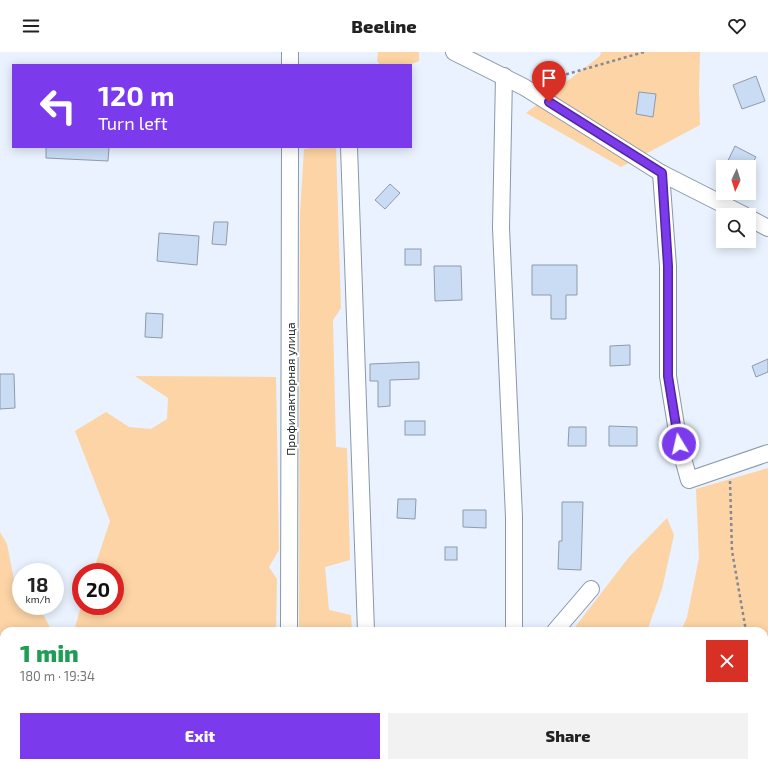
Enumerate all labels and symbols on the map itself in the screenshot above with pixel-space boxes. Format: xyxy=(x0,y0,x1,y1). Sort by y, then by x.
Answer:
pin xyxy=(532,61,566,102)
north arrow xyxy=(716,160,756,200)
street label: Профилакторная улица xyxy=(283,322,298,456)
position arrow xyxy=(658,423,700,465)
speed limit sign: 20 xyxy=(72,563,124,615)

